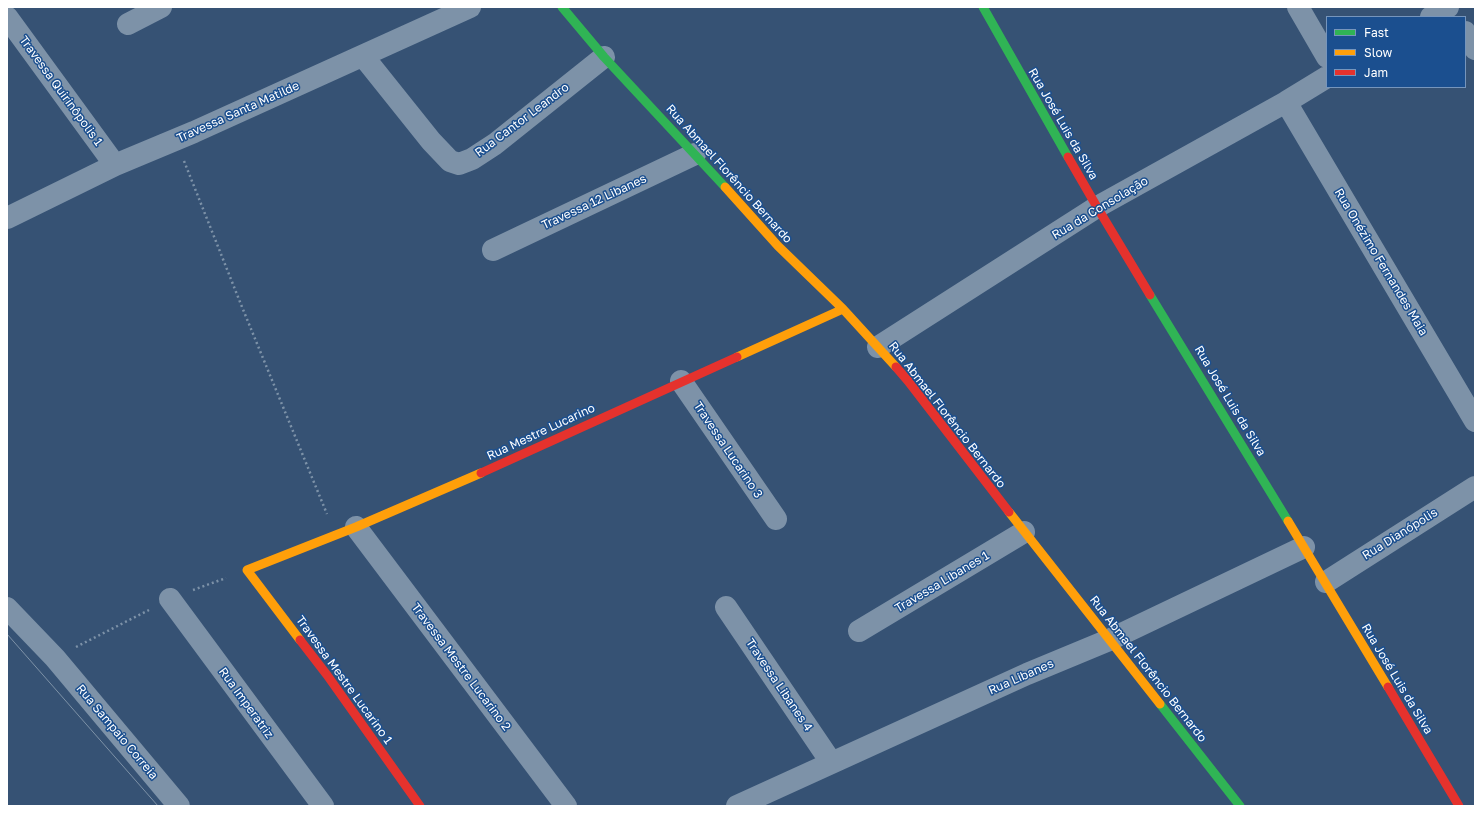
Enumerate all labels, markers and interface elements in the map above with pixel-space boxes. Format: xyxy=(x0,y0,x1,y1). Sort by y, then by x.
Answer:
legend xyxy=(1326,16,1466,88)
text: Fast xyxy=(1364,25,1389,40)
street label: Travessa Quirinôpolis 1 xyxy=(16,33,106,149)
text: Slow xyxy=(1364,45,1392,60)
text: Jam xyxy=(1364,65,1388,80)
street label: Rua José Luis da Silva xyxy=(1025,66,1101,182)
street label: Travessa Santa Matilde xyxy=(174,78,302,146)
street label: Rua Cantor Leandro xyxy=(472,80,572,160)
street label: Rua Abmael Florêncio Bernardo xyxy=(663,102,795,246)
street label: Travessa 12 Libanes xyxy=(539,171,649,233)
street label: Rua da Consolação xyxy=(1049,174,1151,242)
street label: Rua Onézimo Fernandes Maia xyxy=(1331,186,1431,338)
street label: Rua Abmael Florêncio Bernardo xyxy=(885,339,1009,491)
street label: Rua José Luis da Silva xyxy=(1191,343,1269,459)
street label: Travessa Lucarino 3 xyxy=(690,399,766,501)
street label: Rua Mestre Lucarino xyxy=(485,401,597,463)
street label: Rua Dianópolis xyxy=(1360,505,1440,563)
street label: Travessa Libanes 1 xyxy=(892,548,992,616)
street label: Rua Abmael Florêncio Bernardo xyxy=(1086,593,1210,745)
street label: Travessa Mestre Lucarino 2 xyxy=(408,600,514,734)
street label: Travessa Mestre Lucarino 1 xyxy=(293,613,395,747)
street label: Rua José Luis da Silva xyxy=(1358,621,1436,737)
street label: Travessa Libanes 4 xyxy=(743,636,815,734)
street label: Rua Libanes xyxy=(986,656,1056,698)
street label: Rua Imperatriz xyxy=(216,665,276,741)
street label: Rua Sampaio Correia xyxy=(73,682,161,782)

